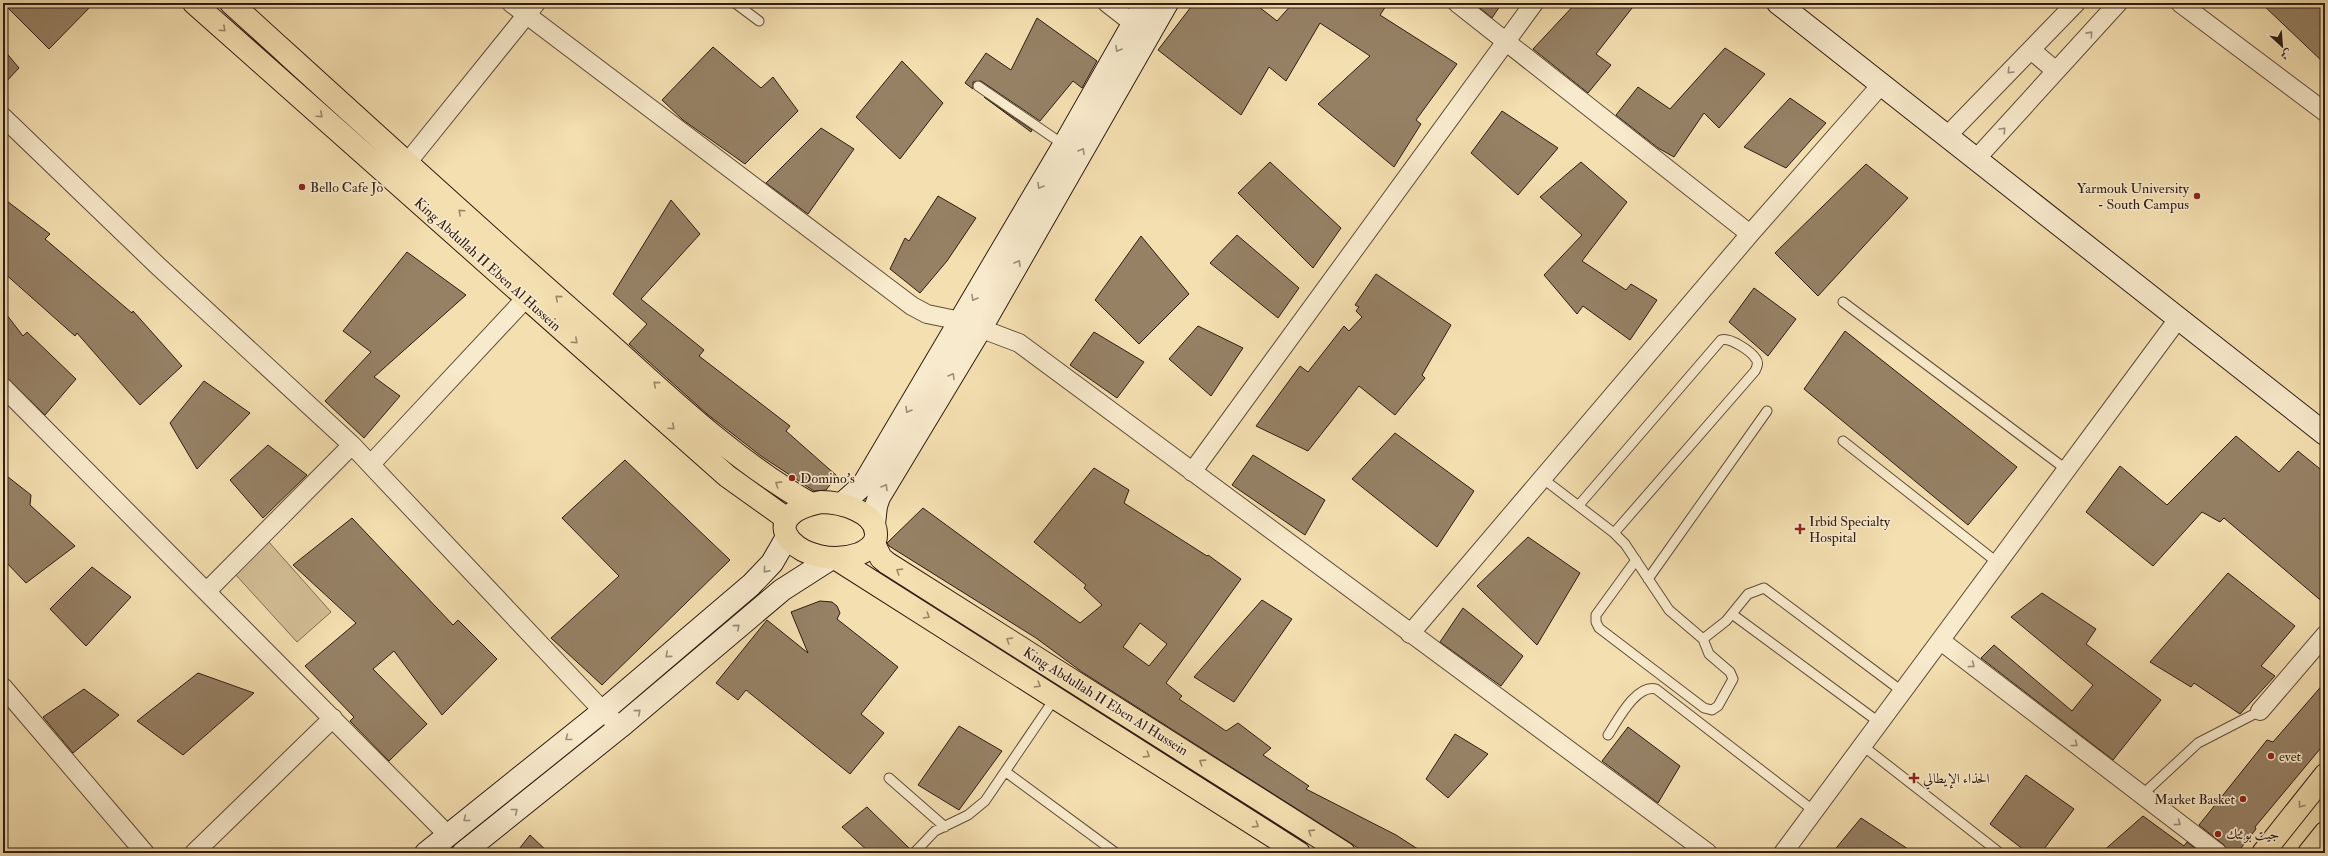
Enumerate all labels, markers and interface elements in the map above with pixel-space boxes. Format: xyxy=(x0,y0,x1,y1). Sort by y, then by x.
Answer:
one-way arrow xyxy=(218,24,226,32)
north arrow xyxy=(2262,26,2302,66)
one-way arrow xyxy=(2085,31,2092,39)
one-way arrow xyxy=(1116,45,1123,52)
text: ش xyxy=(2278,46,2294,63)
one-way arrow xyxy=(2008,66,2015,74)
one-way arrow xyxy=(316,110,323,117)
one-way arrow xyxy=(1998,127,2005,135)
one-way arrow xyxy=(1078,147,1085,155)
place label: Bello Cafe Jo xyxy=(310,179,383,196)
place label: Yarmouk University - South Campus xyxy=(2077,180,2190,214)
marker: Bello Cafe Jo xyxy=(297,182,307,192)
one-way arrow xyxy=(1037,182,1044,189)
marker: Yarmouk University - South Campus xyxy=(2192,191,2202,201)
street label: King Abdullah II Eben Al Hussein xyxy=(411,194,564,335)
one-way arrow xyxy=(458,209,466,217)
one-way arrow xyxy=(1013,260,1020,267)
one-way arrow xyxy=(971,294,979,301)
one-way arrow xyxy=(555,296,563,303)
one-way arrow xyxy=(570,336,577,343)
one-way arrow xyxy=(948,373,955,380)
one-way arrow xyxy=(653,382,660,389)
one-way arrow xyxy=(905,406,912,413)
one-way arrow xyxy=(667,423,675,430)
place label: Domino's xyxy=(800,470,855,487)
marker: Domino's xyxy=(787,473,797,483)
one-way arrow xyxy=(775,482,782,489)
one-way arrow xyxy=(881,484,888,491)
place label: Irbid Specialty Hospital xyxy=(1809,513,1891,547)
marker: Irbid Specialty Hospital xyxy=(1794,523,1806,535)
one-way arrow xyxy=(763,565,770,572)
one-way arrow xyxy=(896,568,903,575)
one-way arrow xyxy=(923,611,930,618)
one-way arrow xyxy=(732,625,739,632)
one-way arrow xyxy=(1006,637,1013,645)
street label: King Abdullah II Eben Al Hussein xyxy=(1020,644,1191,759)
one-way arrow xyxy=(665,651,673,658)
one-way arrow xyxy=(1967,660,1974,667)
one-way arrow xyxy=(1033,681,1040,688)
one-way arrow xyxy=(633,709,641,716)
one-way arrow xyxy=(566,734,573,741)
one-way arrow xyxy=(2071,739,2078,747)
place label: evet xyxy=(2279,748,2302,765)
one-way arrow xyxy=(1143,751,1150,758)
marker: evet xyxy=(2266,751,2276,761)
one-way arrow xyxy=(1199,759,1206,767)
place label: الحذاء الإيطالي xyxy=(1923,770,1990,790)
marker: الحذاء الإيطالي xyxy=(1908,772,1920,784)
place label: Market Basket xyxy=(2154,791,2235,808)
marker: Market Basket xyxy=(2238,794,2248,804)
one-way arrow xyxy=(2299,801,2306,808)
one-way arrow xyxy=(510,809,518,816)
one-way arrow xyxy=(464,814,471,821)
one-way arrow xyxy=(2174,818,2181,825)
one-way arrow xyxy=(1252,821,1259,828)
place label: جيت بوئتك xyxy=(2226,826,2279,843)
marker: جيت بوئتك xyxy=(2213,829,2223,839)
one-way arrow xyxy=(1309,830,1316,837)

